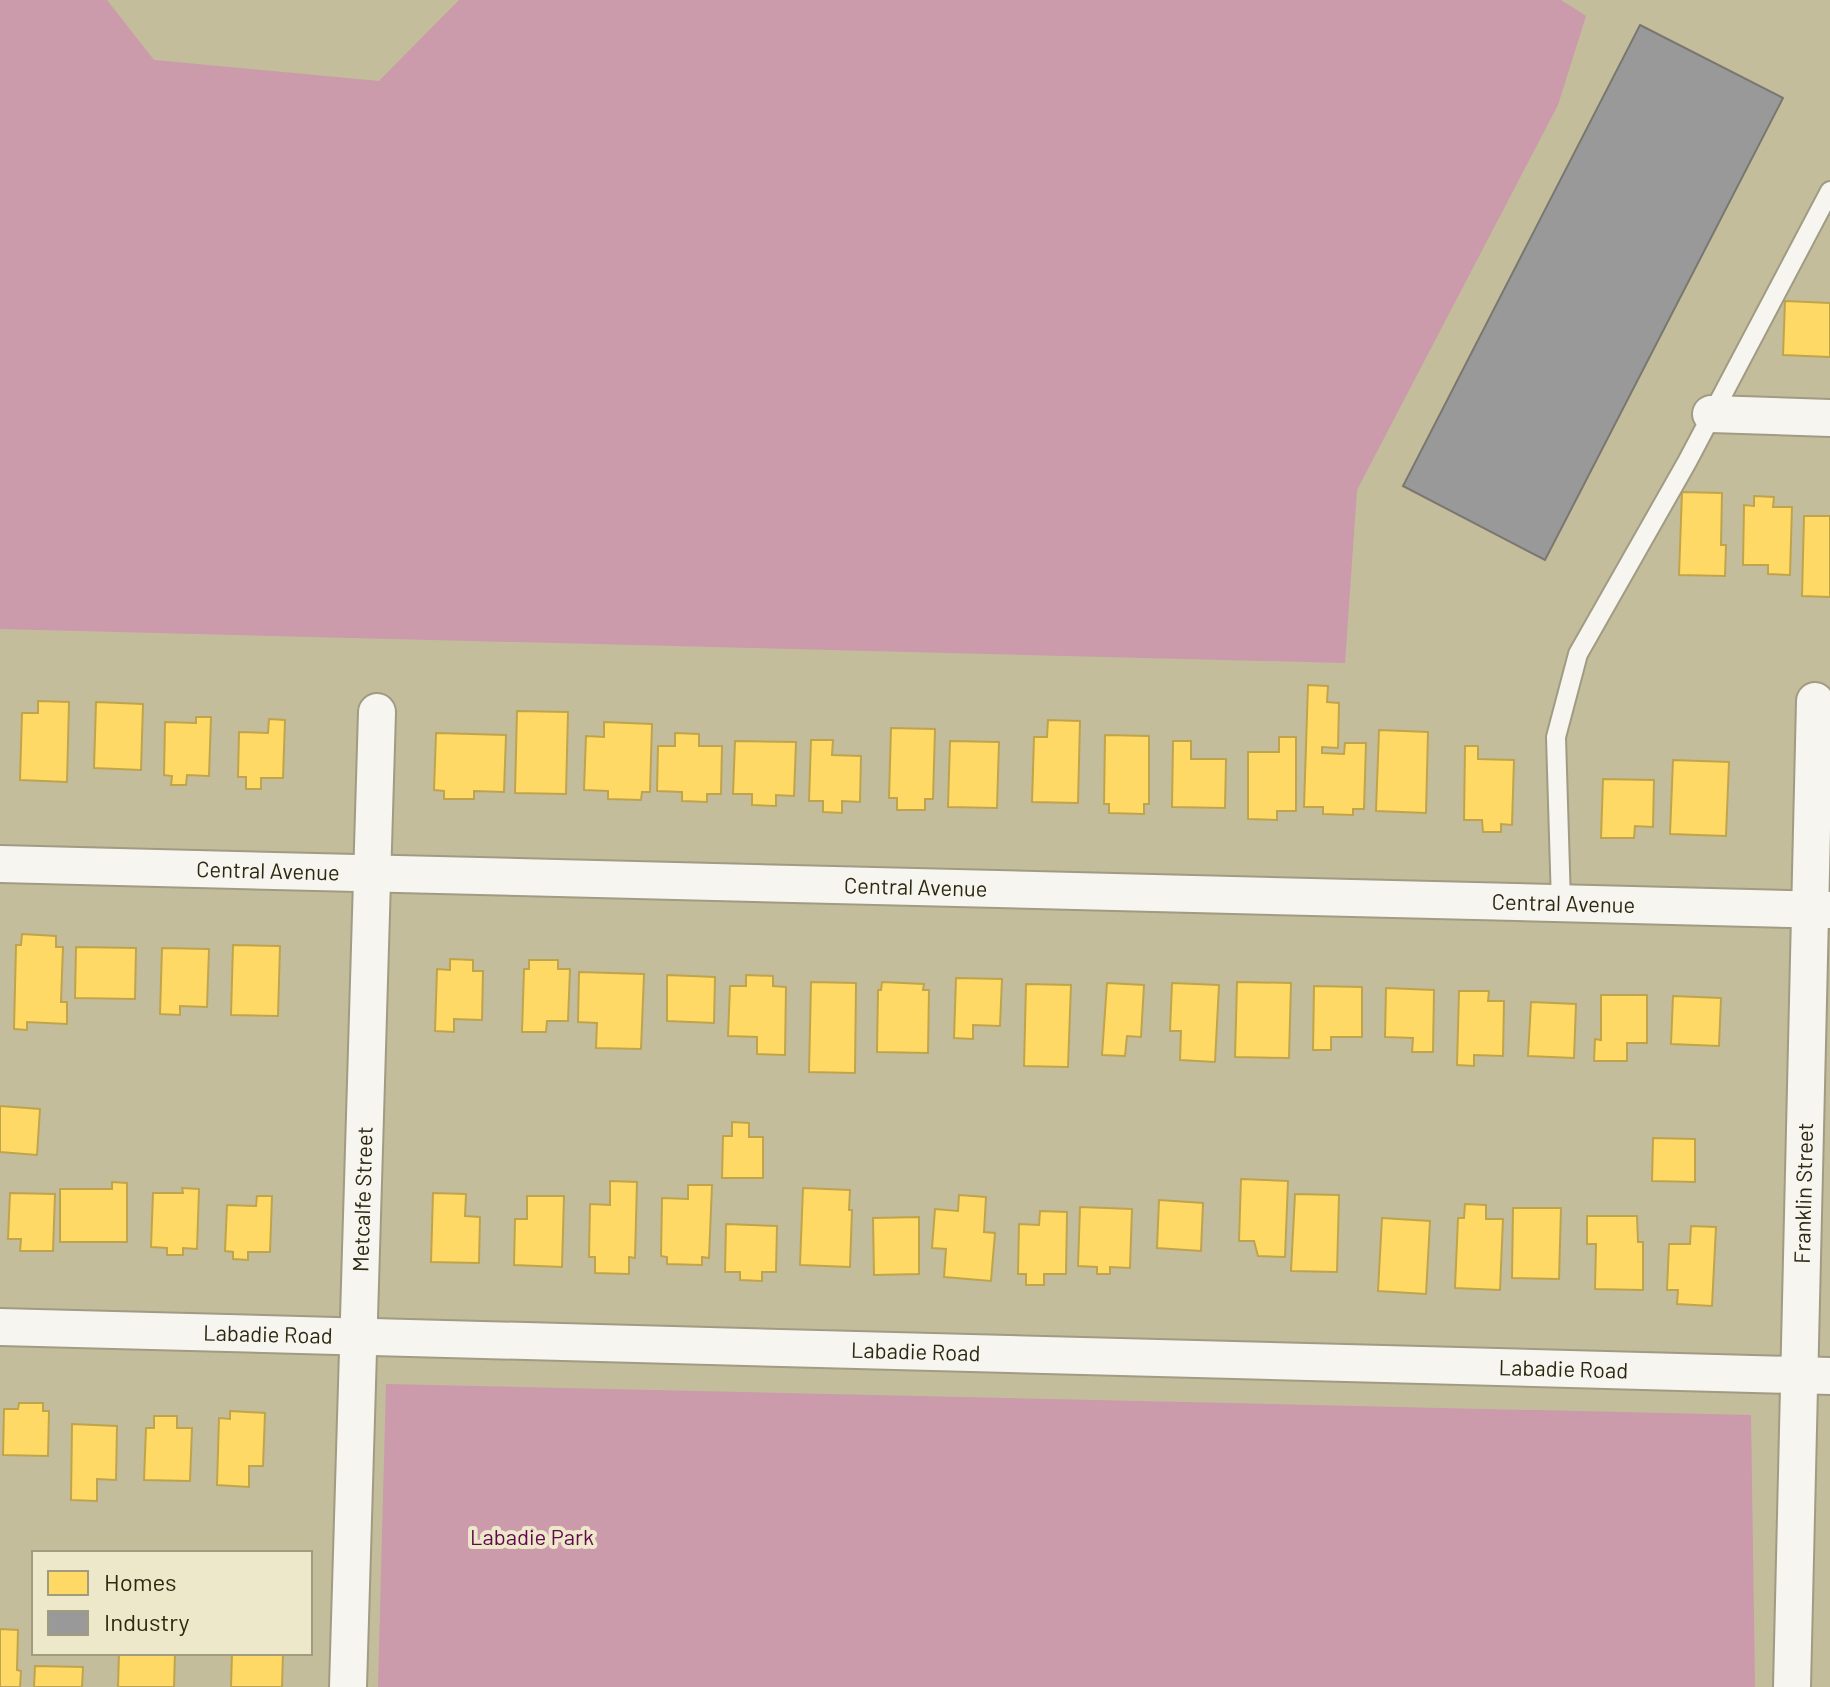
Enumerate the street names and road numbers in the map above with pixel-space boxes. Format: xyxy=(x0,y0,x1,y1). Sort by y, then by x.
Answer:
street label: Central Avenue xyxy=(196,855,340,885)
street label: Central Avenue xyxy=(844,871,988,901)
street label: Central Avenue xyxy=(1491,888,1636,917)
street label: Franklin Street xyxy=(1788,1122,1817,1264)
street label: Metcalfe Street xyxy=(346,1126,377,1272)
street label: Labadie Road xyxy=(203,1318,333,1348)
street label: Labadie Road xyxy=(851,1336,981,1365)
street label: Labadie Road xyxy=(1498,1353,1629,1383)

